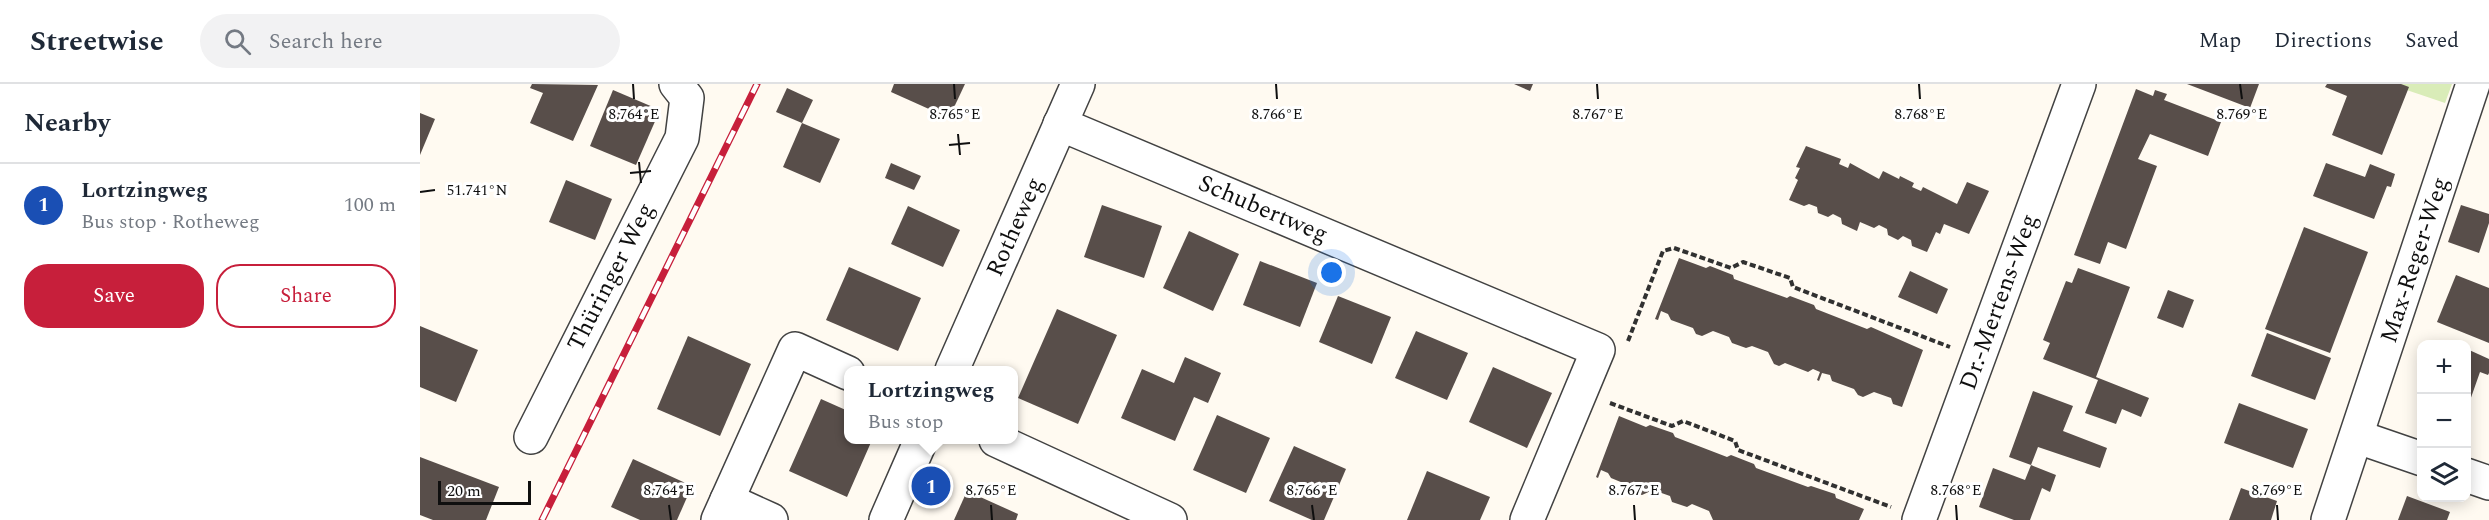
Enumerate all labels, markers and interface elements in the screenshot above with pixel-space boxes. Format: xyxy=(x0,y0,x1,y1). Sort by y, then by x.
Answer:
search box xyxy=(200,14,620,68)
text: Streetwise xyxy=(30,20,164,63)
icon: search xyxy=(221,25,254,58)
text: Search here xyxy=(269,25,383,58)
text: Map xyxy=(2199,25,2241,57)
text: Directions xyxy=(2274,25,2372,57)
text: Saved xyxy=(2405,25,2459,57)
text: Nearby xyxy=(24,103,110,143)
text: 8.764°E xyxy=(608,103,660,126)
text: 8.765°E xyxy=(929,103,981,126)
text: 8.766°E xyxy=(1251,103,1303,126)
text: 8.767°E xyxy=(1572,103,1624,126)
text: 8.768°E xyxy=(1894,103,1946,126)
text: 8.769°E xyxy=(2216,103,2268,126)
street label: Schubertweg xyxy=(1192,165,1334,253)
street label: Rotheweg xyxy=(977,171,1053,283)
street label: Max-Reger-Weg xyxy=(2371,172,2459,348)
text: Lortzingweg xyxy=(81,174,208,207)
text: 51.741°N xyxy=(447,179,507,202)
text: 1 xyxy=(38,190,49,220)
text: 100 m xyxy=(344,190,396,220)
street label: Thüringer Weg xyxy=(558,197,664,357)
text: Bus stop · Rotheweg xyxy=(81,207,260,237)
street label: Dr.-Mertens-Weg xyxy=(1950,209,2048,395)
your location xyxy=(1317,258,1346,287)
button: Save xyxy=(24,264,204,328)
button: Share xyxy=(216,264,396,328)
map controls xyxy=(2417,340,2471,502)
button: + xyxy=(2417,340,2471,394)
popup xyxy=(844,366,1018,444)
text: Lortzingweg xyxy=(868,374,994,407)
button: − xyxy=(2417,394,2471,448)
text: Bus stop xyxy=(868,407,943,437)
button: layers xyxy=(2417,448,2471,502)
pin: 1 xyxy=(912,464,950,508)
scale bar xyxy=(438,478,531,506)
text: 20 m xyxy=(447,479,481,503)
text: 8.764°E xyxy=(643,479,695,502)
text: 8.765°E xyxy=(965,479,1017,502)
text: 8.766°E xyxy=(1286,479,1338,502)
text: 8.767°E xyxy=(1608,479,1660,502)
text: 8.768°E xyxy=(1930,479,1982,502)
text: 8.769°E xyxy=(2251,479,2303,502)

